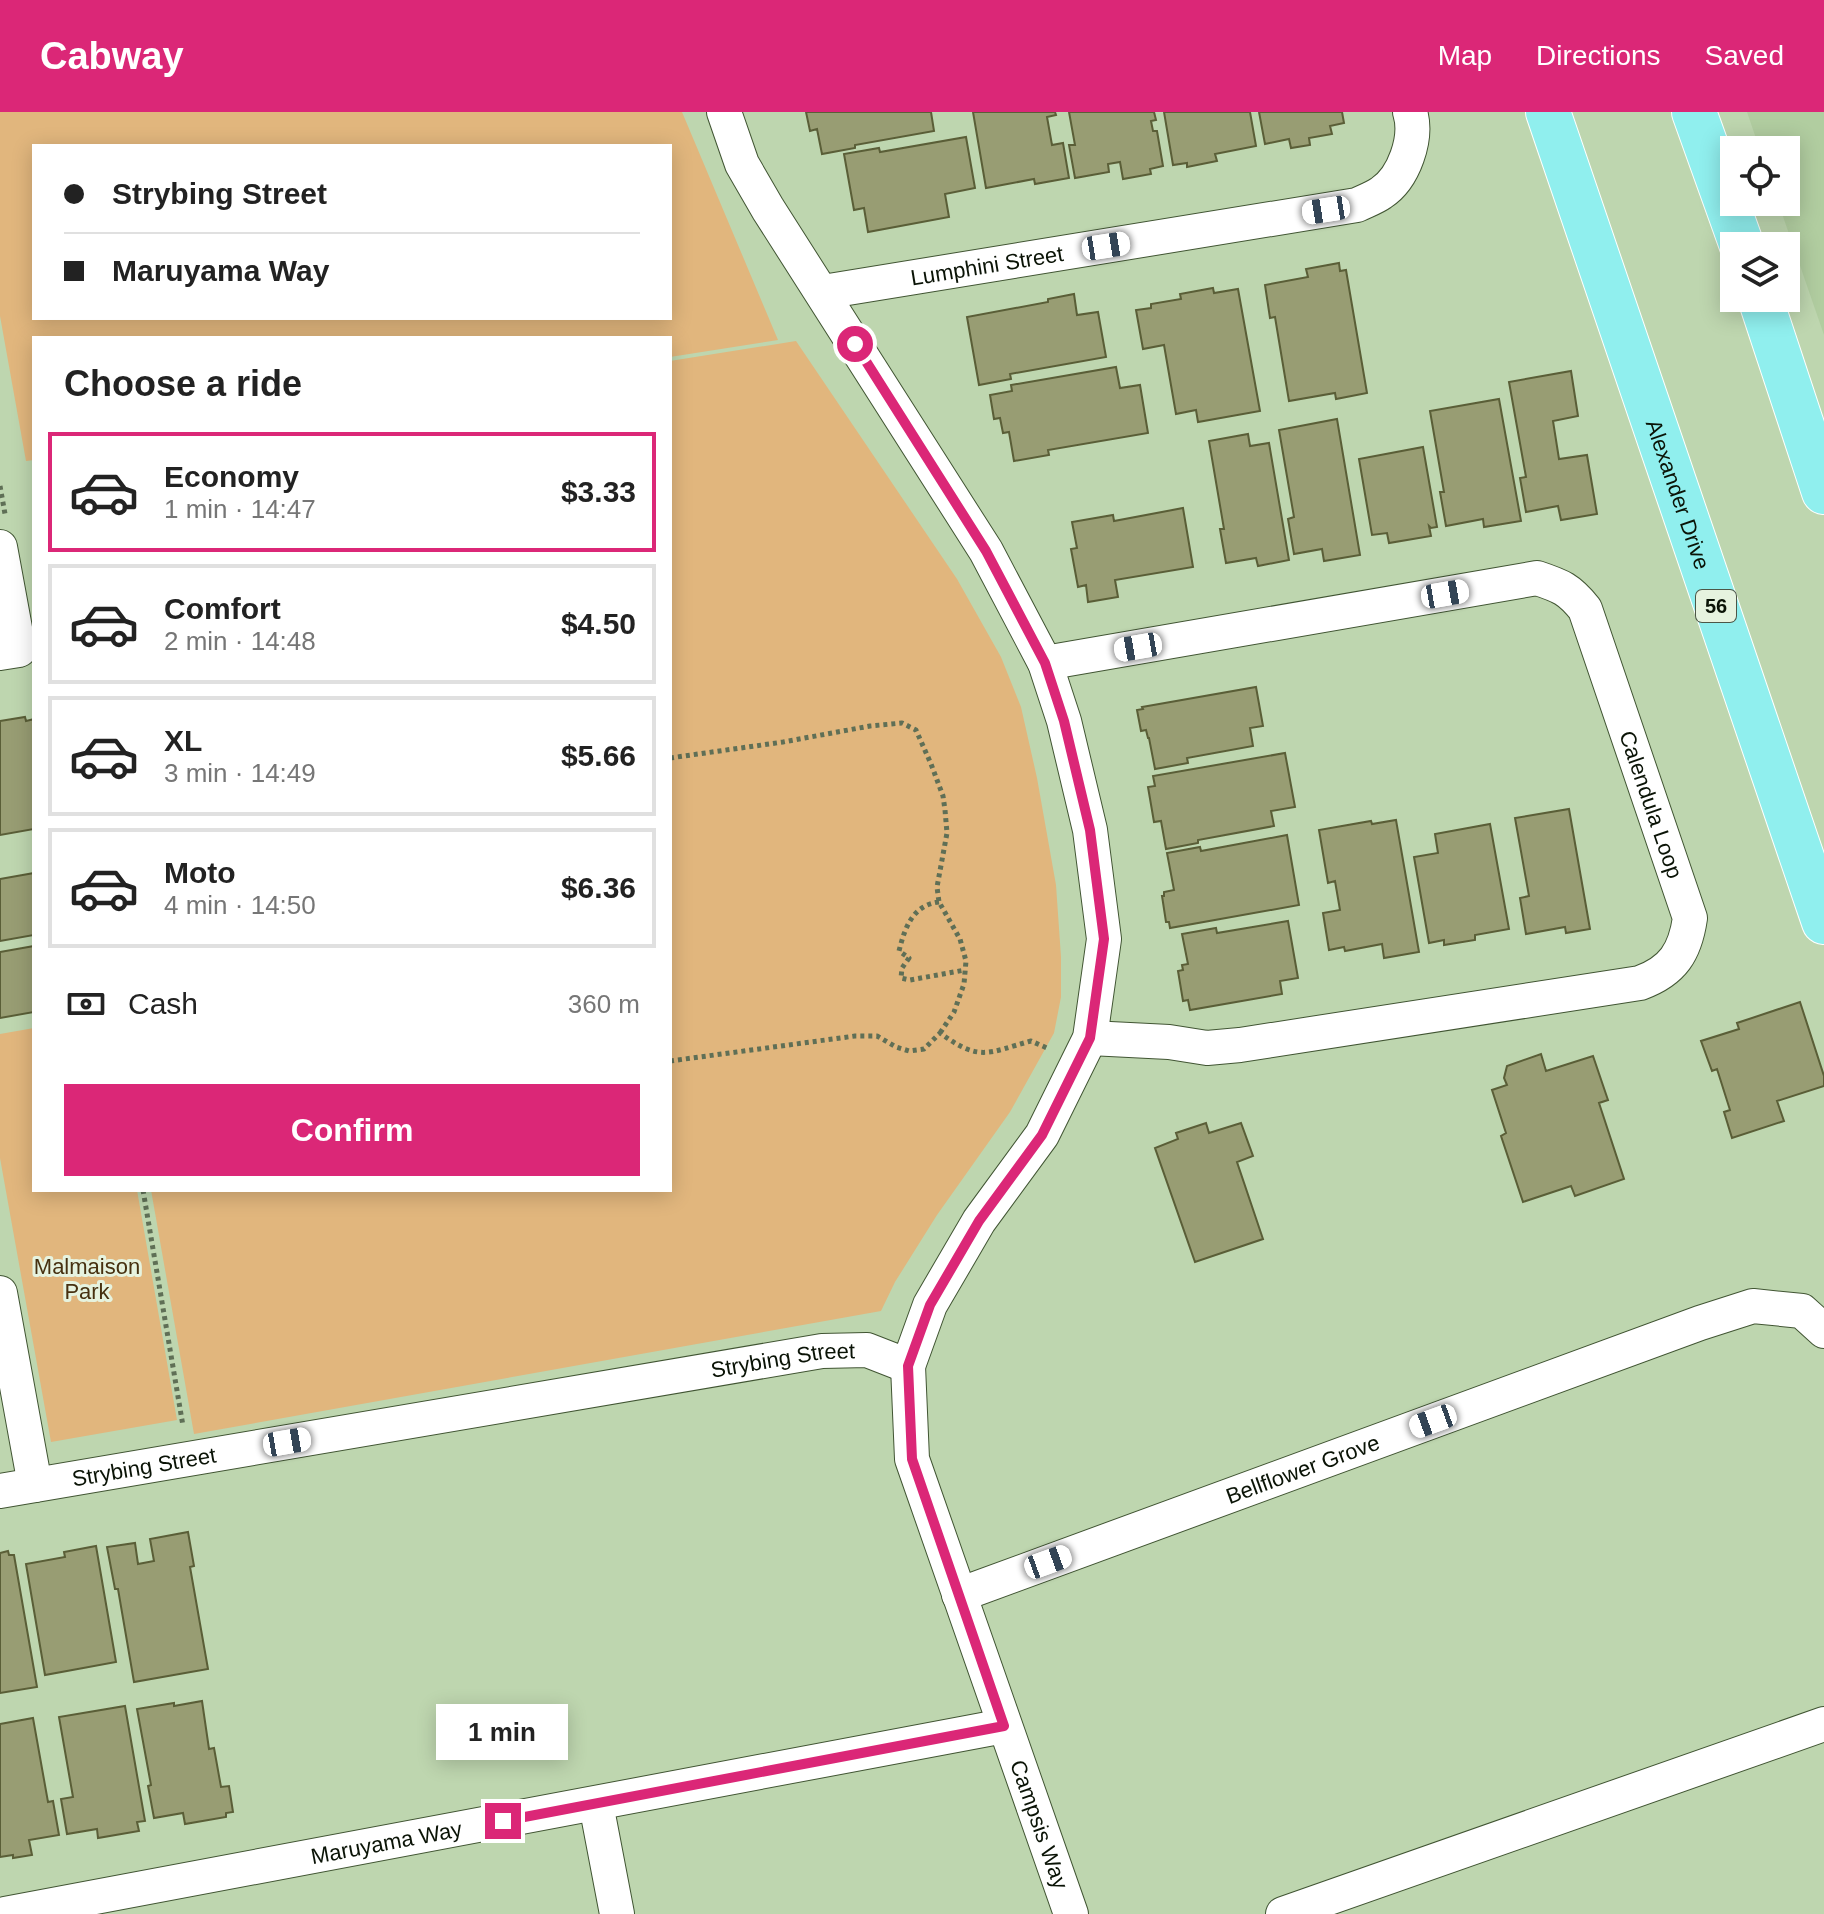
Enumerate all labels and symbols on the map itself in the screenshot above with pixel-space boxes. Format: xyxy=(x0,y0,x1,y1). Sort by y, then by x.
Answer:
car xyxy=(1300,194,1352,226)
car xyxy=(1080,230,1132,262)
street label: Lumphini Street xyxy=(909,241,1065,291)
route start xyxy=(837,326,873,362)
street label: Alexander Drive xyxy=(1641,416,1715,573)
car xyxy=(1419,578,1471,610)
road number: 56 xyxy=(1696,590,1736,622)
car xyxy=(1112,631,1164,663)
street label: Calendula Loop xyxy=(1614,727,1688,882)
park label: Malmaison Park xyxy=(34,1254,140,1304)
street label: Strybing Street xyxy=(709,1338,855,1383)
car xyxy=(1406,1402,1460,1440)
car xyxy=(261,1426,313,1458)
street label: Bellflower Grove xyxy=(1223,1430,1383,1509)
street label: Strybing Street xyxy=(70,1442,218,1492)
car xyxy=(1021,1543,1075,1581)
callout: 1 min xyxy=(437,1705,569,1761)
street label: Campsis Way xyxy=(1005,1757,1073,1892)
route end xyxy=(485,1803,521,1839)
street label: Maruyama Way xyxy=(309,1816,464,1869)

